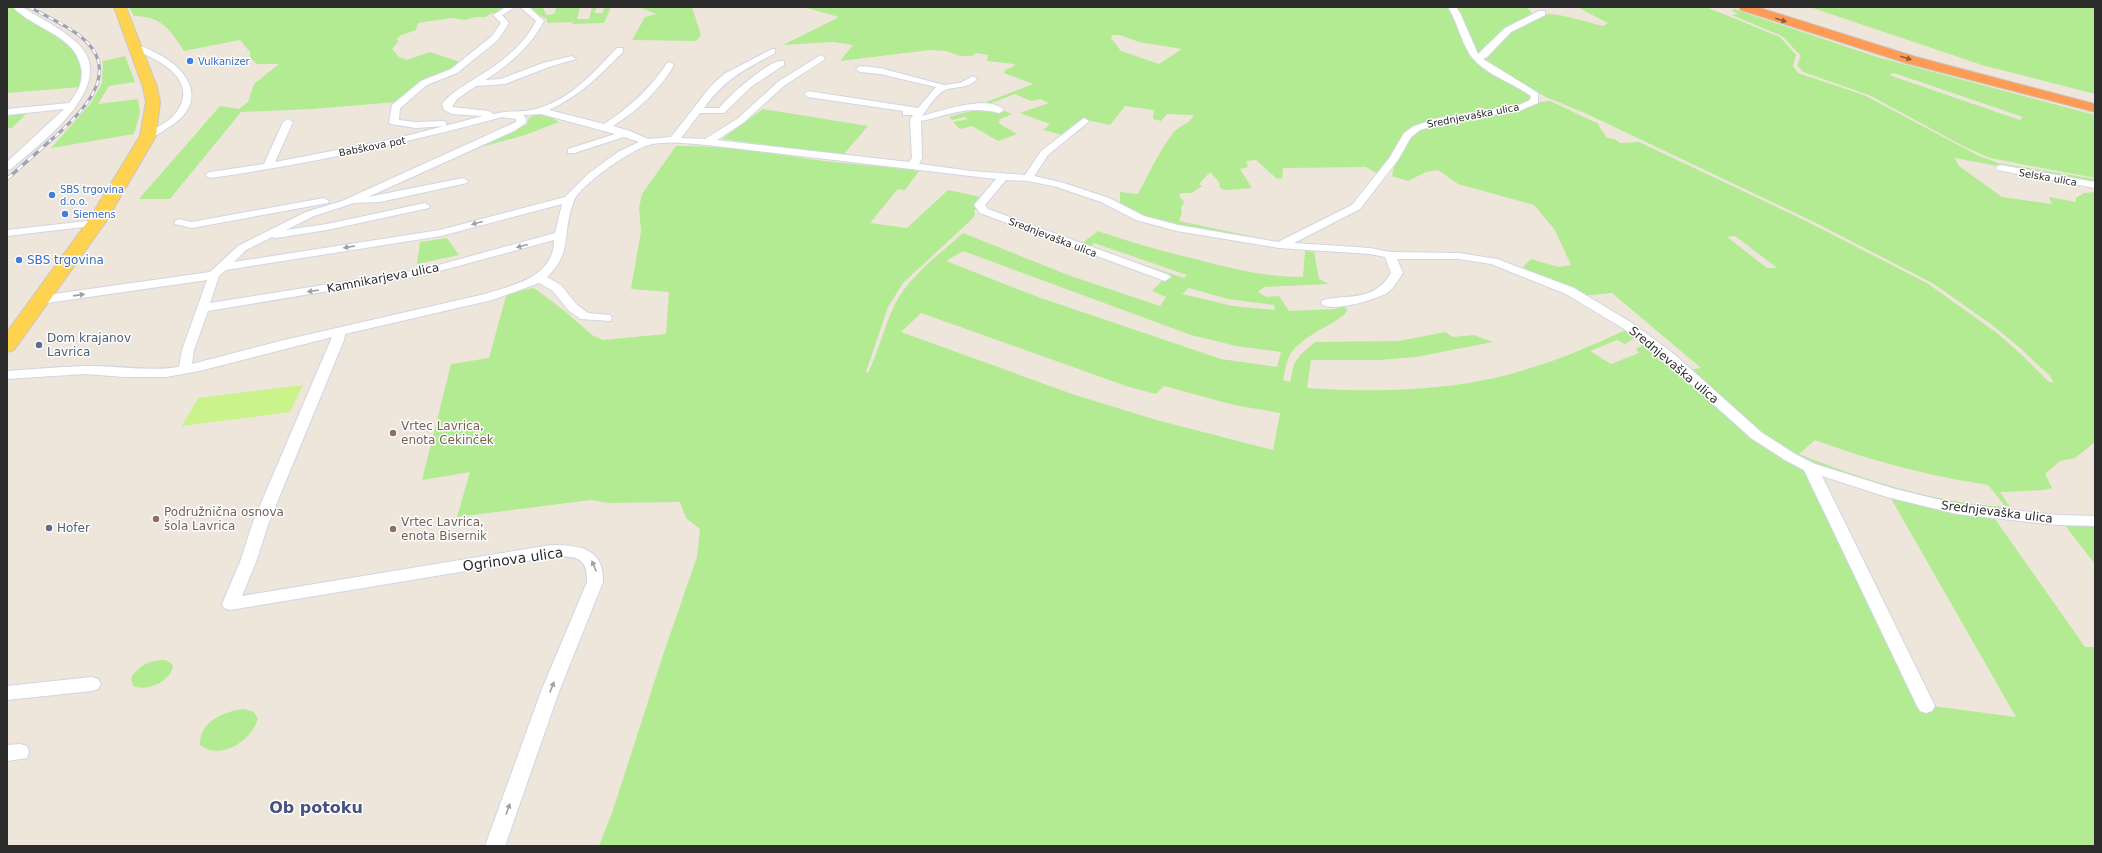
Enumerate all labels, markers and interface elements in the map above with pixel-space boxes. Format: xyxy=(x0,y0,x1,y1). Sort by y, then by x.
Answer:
one-way arrow xyxy=(1776,17,1788,23)
one-way arrow xyxy=(1900,55,1912,61)
marker: Vulkanizer xyxy=(185,56,195,66)
place label: Vulkanizer xyxy=(198,56,251,67)
street label: Srednjevaška ulica xyxy=(1426,101,1520,130)
street label: Babškova pot xyxy=(338,135,406,158)
street label: Selska ulica xyxy=(2018,167,2078,188)
place label: SBS trgovina d.o.o. xyxy=(60,184,124,207)
marker: SBS trgovina d.o.o. xyxy=(47,190,57,200)
marker: Siemens xyxy=(60,209,70,219)
place label: Siemens xyxy=(73,209,116,220)
street label: Srednjevaška ulica xyxy=(1007,216,1099,259)
one-way arrow xyxy=(471,221,483,227)
one-way arrow xyxy=(516,243,528,249)
one-way arrow xyxy=(343,244,355,250)
place label: SBS trgovina xyxy=(27,253,104,267)
marker: SBS trgovina xyxy=(14,255,24,265)
street label: Kamnikarjeva ulica xyxy=(326,260,440,296)
one-way arrow xyxy=(307,288,319,294)
one-way arrow xyxy=(73,292,85,298)
street label: Srednjevaška ulica xyxy=(1626,323,1722,407)
place label: Dom krajanov Lavrica xyxy=(47,331,131,359)
marker: Dom krajanov Lavrica xyxy=(34,340,44,350)
place label: Vrtec Lavrica, enota Cekinček xyxy=(401,419,494,447)
marker: Vrtec Lavrica, enota Cekinček xyxy=(388,428,398,438)
street label: Srednjevaška ulica xyxy=(1940,498,2054,526)
place label: Podružnična osnova šola Lavrica xyxy=(164,505,284,533)
marker: Podružnična osnova šola Lavrica xyxy=(151,514,161,524)
place label: Vrtec Lavrica, enota Bisernik xyxy=(401,515,487,543)
place label: Hofer xyxy=(57,521,90,535)
marker: Hofer xyxy=(44,523,54,533)
marker: Vrtec Lavrica, enota Bisernik xyxy=(388,524,398,534)
street label: Ogrinova ulica xyxy=(462,544,564,574)
one-way arrow xyxy=(590,560,597,572)
one-way arrow xyxy=(549,680,555,692)
district label: Ob potoku xyxy=(269,798,363,817)
one-way arrow xyxy=(505,803,511,815)

